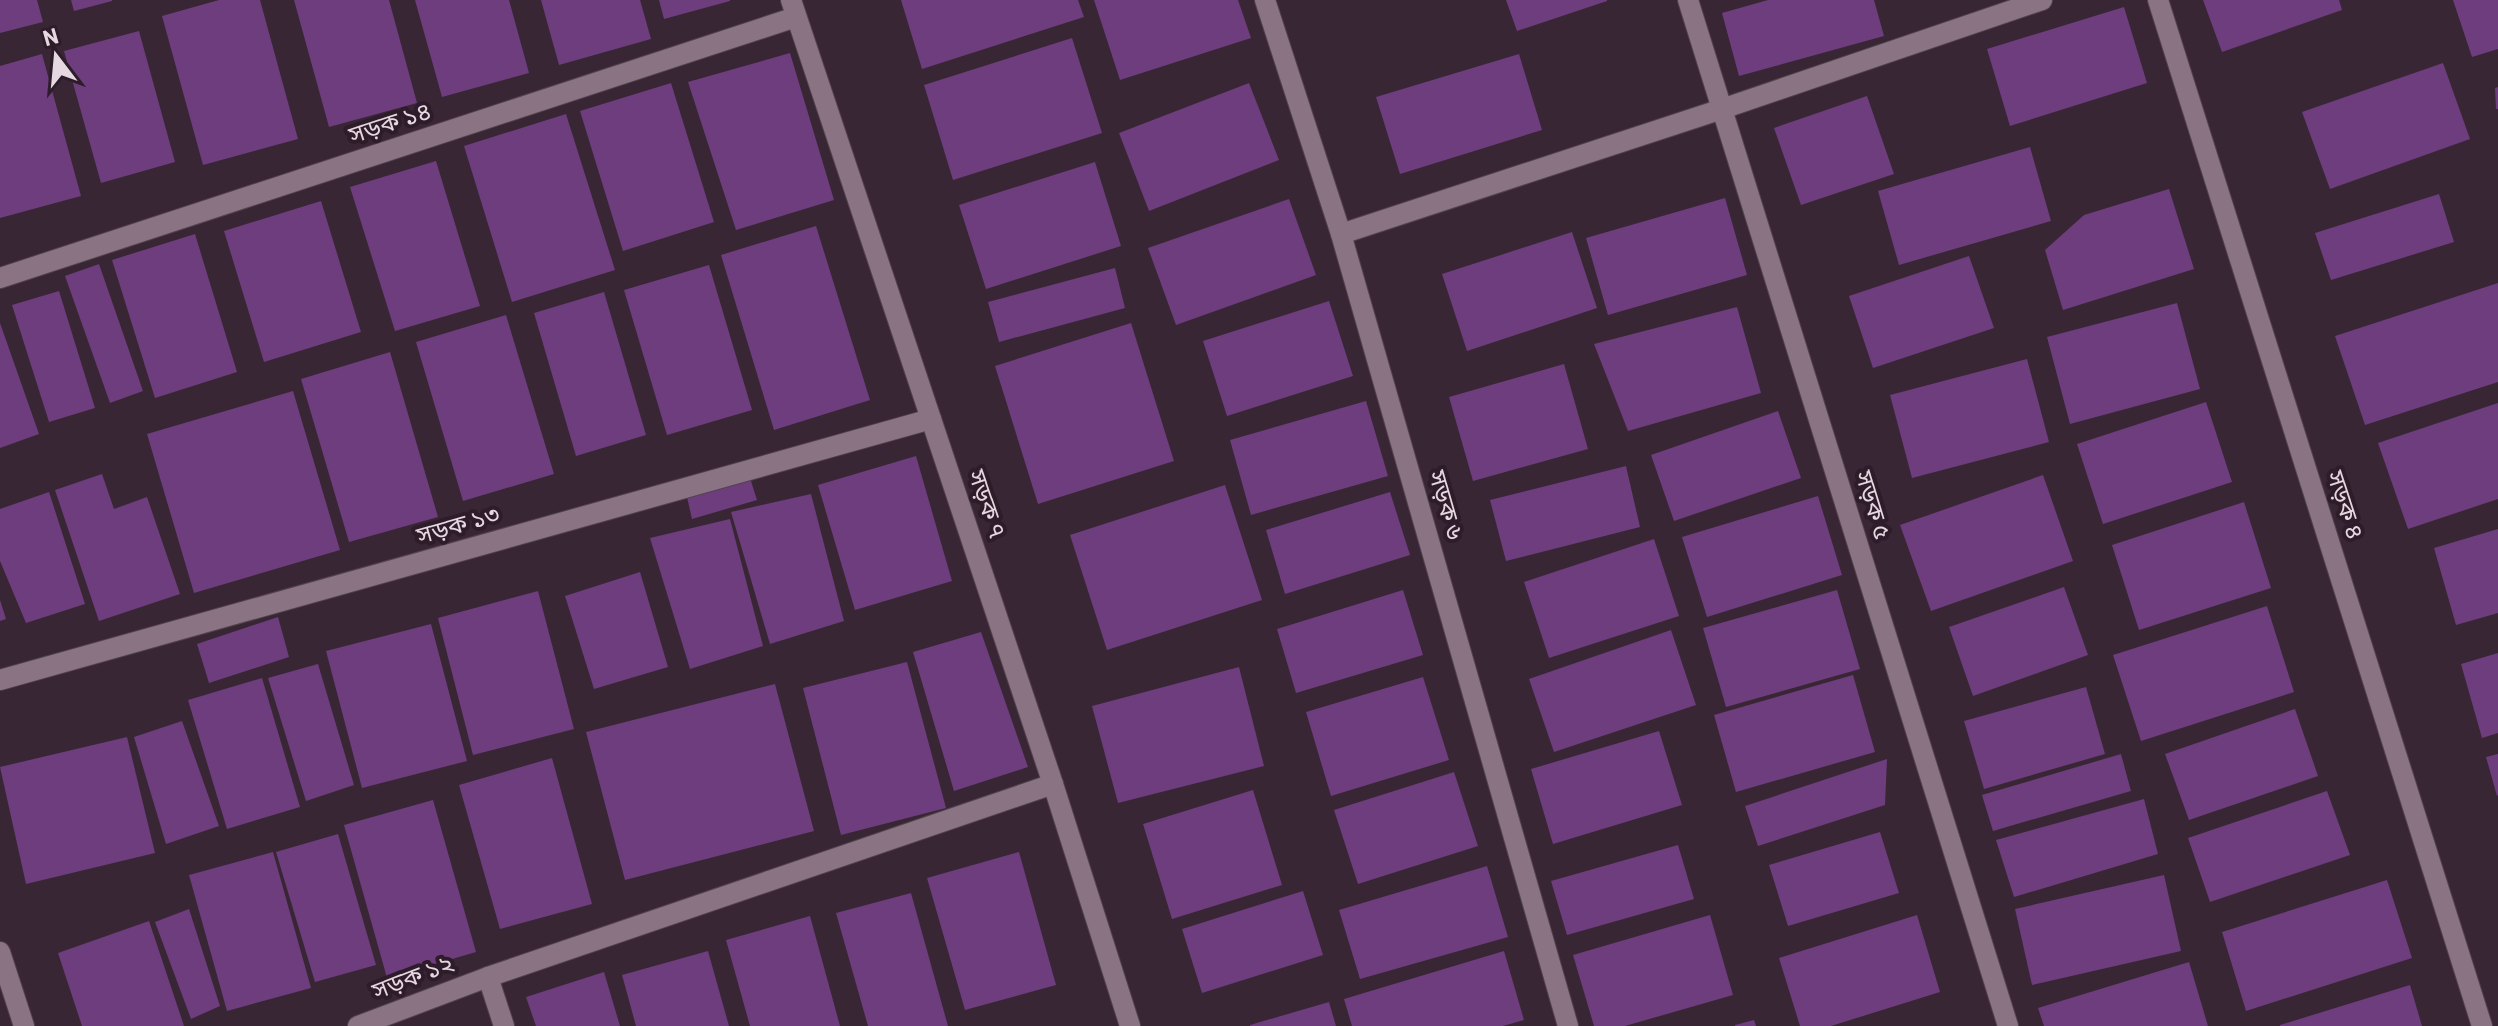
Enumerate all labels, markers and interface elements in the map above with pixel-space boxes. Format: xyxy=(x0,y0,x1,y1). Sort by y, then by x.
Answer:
north arrow xyxy=(16,16,96,96)
text: N xyxy=(40,21,61,50)
street label: সড়ক ১৪ xyxy=(344,95,434,149)
street label: সড়ক ৭ xyxy=(963,465,1014,542)
street label: সড়ক ৬ xyxy=(1424,466,1471,542)
street label: সড়ক ৫ xyxy=(1850,466,1899,542)
street label: সড়ক ৪ xyxy=(2321,466,2371,543)
street label: সড়ক ১৩ xyxy=(412,498,502,549)
street label: সড়ক ১২ xyxy=(367,947,457,1005)

